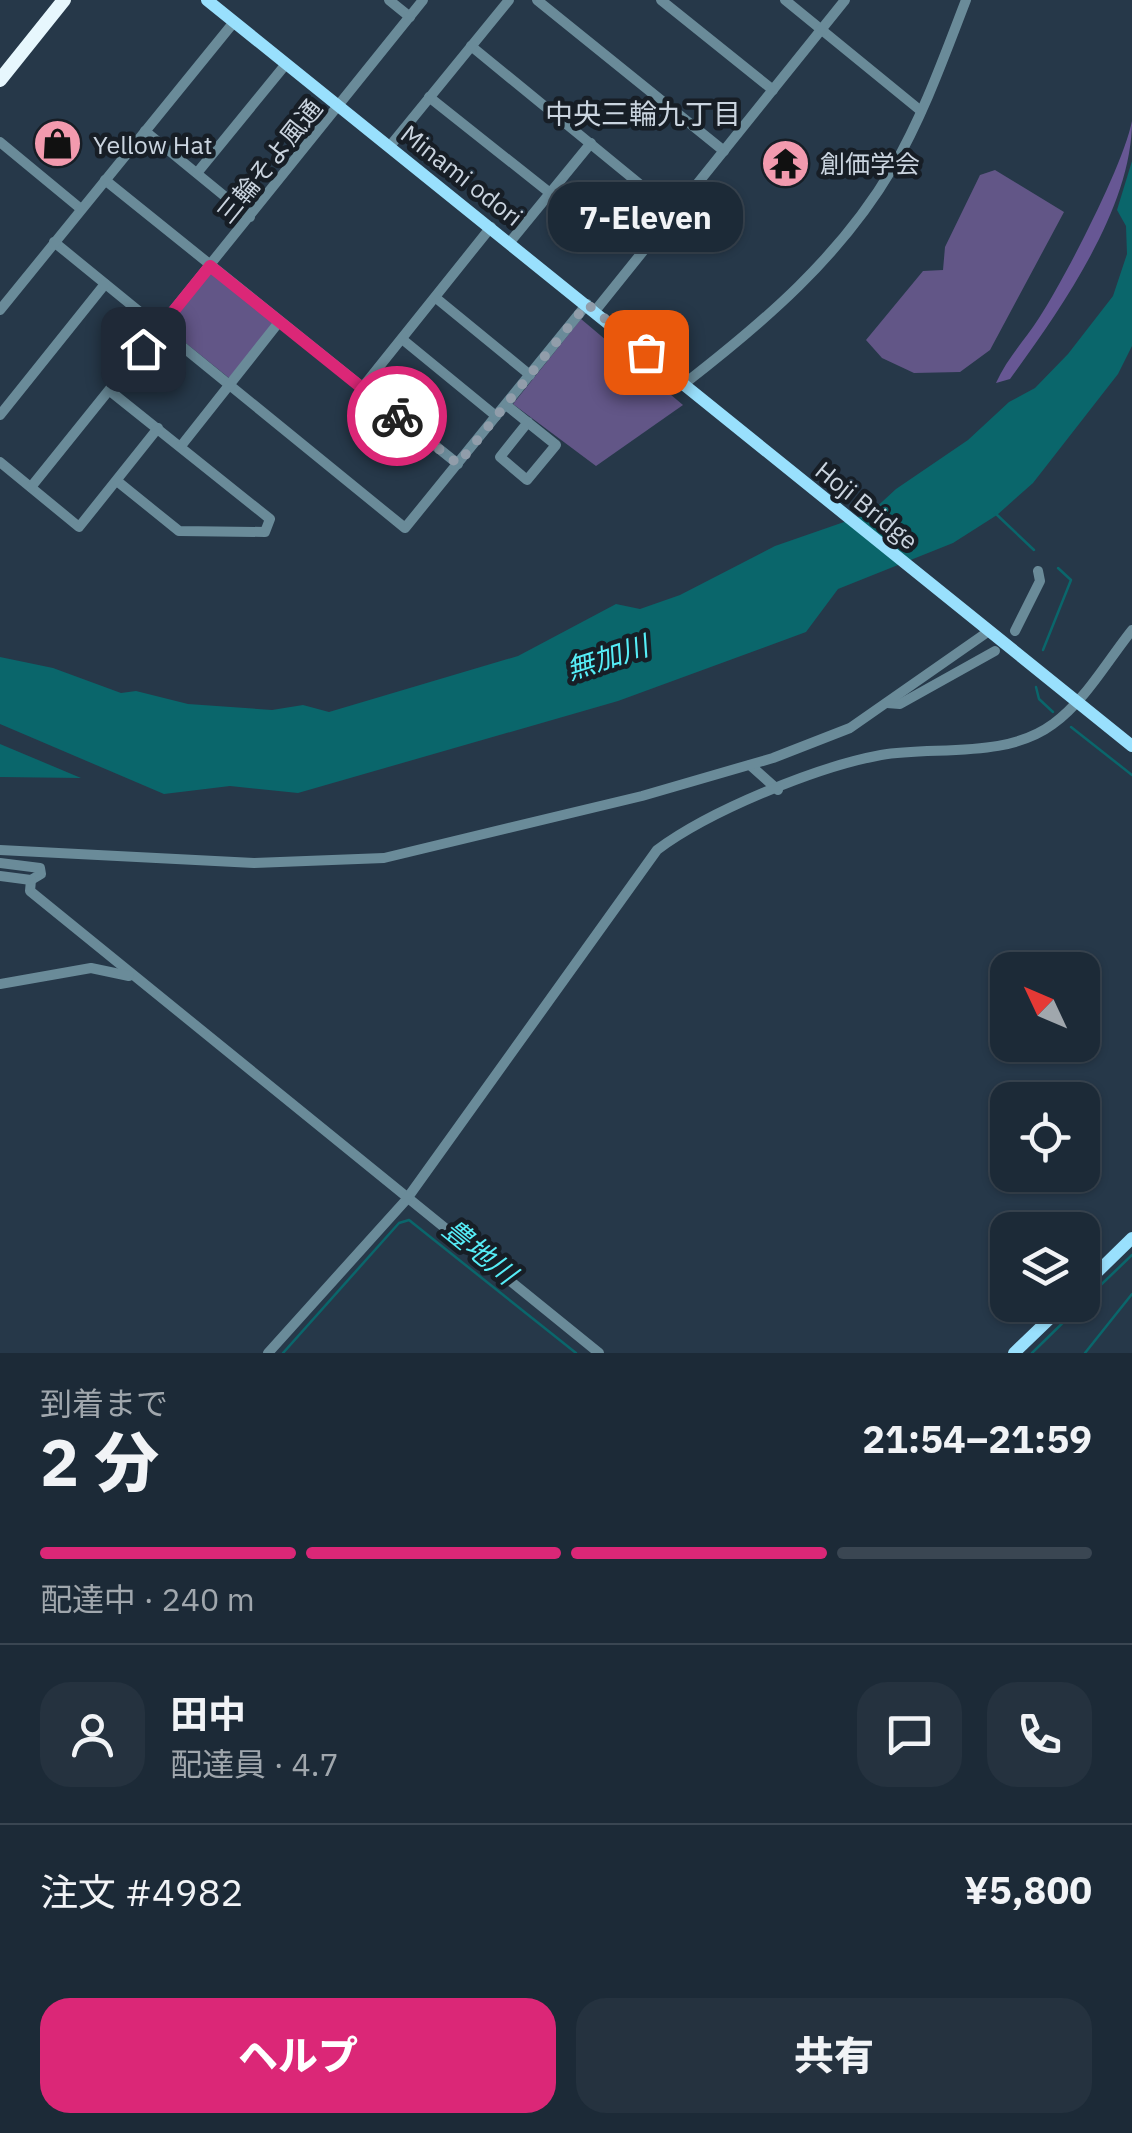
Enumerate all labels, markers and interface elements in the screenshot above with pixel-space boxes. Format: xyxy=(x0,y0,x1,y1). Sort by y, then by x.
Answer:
street label: 三輪そよ風通 xyxy=(209,92,329,230)
district label: 中央三輪九丁目 xyxy=(545,95,741,132)
street label: Minami odori xyxy=(394,117,530,233)
shop icon: Yellow Hat xyxy=(32,118,84,170)
place label: Yellow Hat xyxy=(93,128,213,161)
temple icon: 創価学会 xyxy=(759,137,811,189)
place label: 創価学会 xyxy=(820,147,920,180)
callout: 7-Eleven xyxy=(548,182,744,252)
text: 7-Eleven xyxy=(579,196,712,238)
pin xyxy=(101,307,186,392)
pin xyxy=(604,310,689,395)
icon: home xyxy=(116,322,171,377)
icon: bag xyxy=(619,325,674,380)
courier xyxy=(347,366,447,466)
icon: bike xyxy=(370,389,425,444)
street label: Hoji Bridge xyxy=(809,453,925,557)
water label: 無加川 xyxy=(561,626,656,688)
north arrow xyxy=(990,952,1100,1062)
map controls xyxy=(990,952,1100,1322)
button: locate xyxy=(990,1082,1100,1192)
water label: 豊地川 xyxy=(436,1210,527,1294)
button: layers xyxy=(990,1212,1100,1322)
text: 到着まで xyxy=(40,1382,168,1424)
text: 21:54–21:59 xyxy=(862,1414,1092,1463)
text: 2 分 xyxy=(40,1419,159,1504)
text: 配達中 · 240 m xyxy=(40,1578,255,1620)
button: person xyxy=(40,1682,145,1787)
button: chat xyxy=(857,1682,962,1787)
button: phone xyxy=(987,1682,1092,1787)
text: 田中 xyxy=(170,1689,246,1738)
text: 配達員 · 4.7 xyxy=(170,1743,339,1785)
text: ¥5,800 xyxy=(964,1865,1092,1914)
text: 注文 #4982 xyxy=(40,1867,243,1916)
button: ヘルプ xyxy=(40,1998,556,2113)
button: 共有 xyxy=(576,1998,1092,2113)

